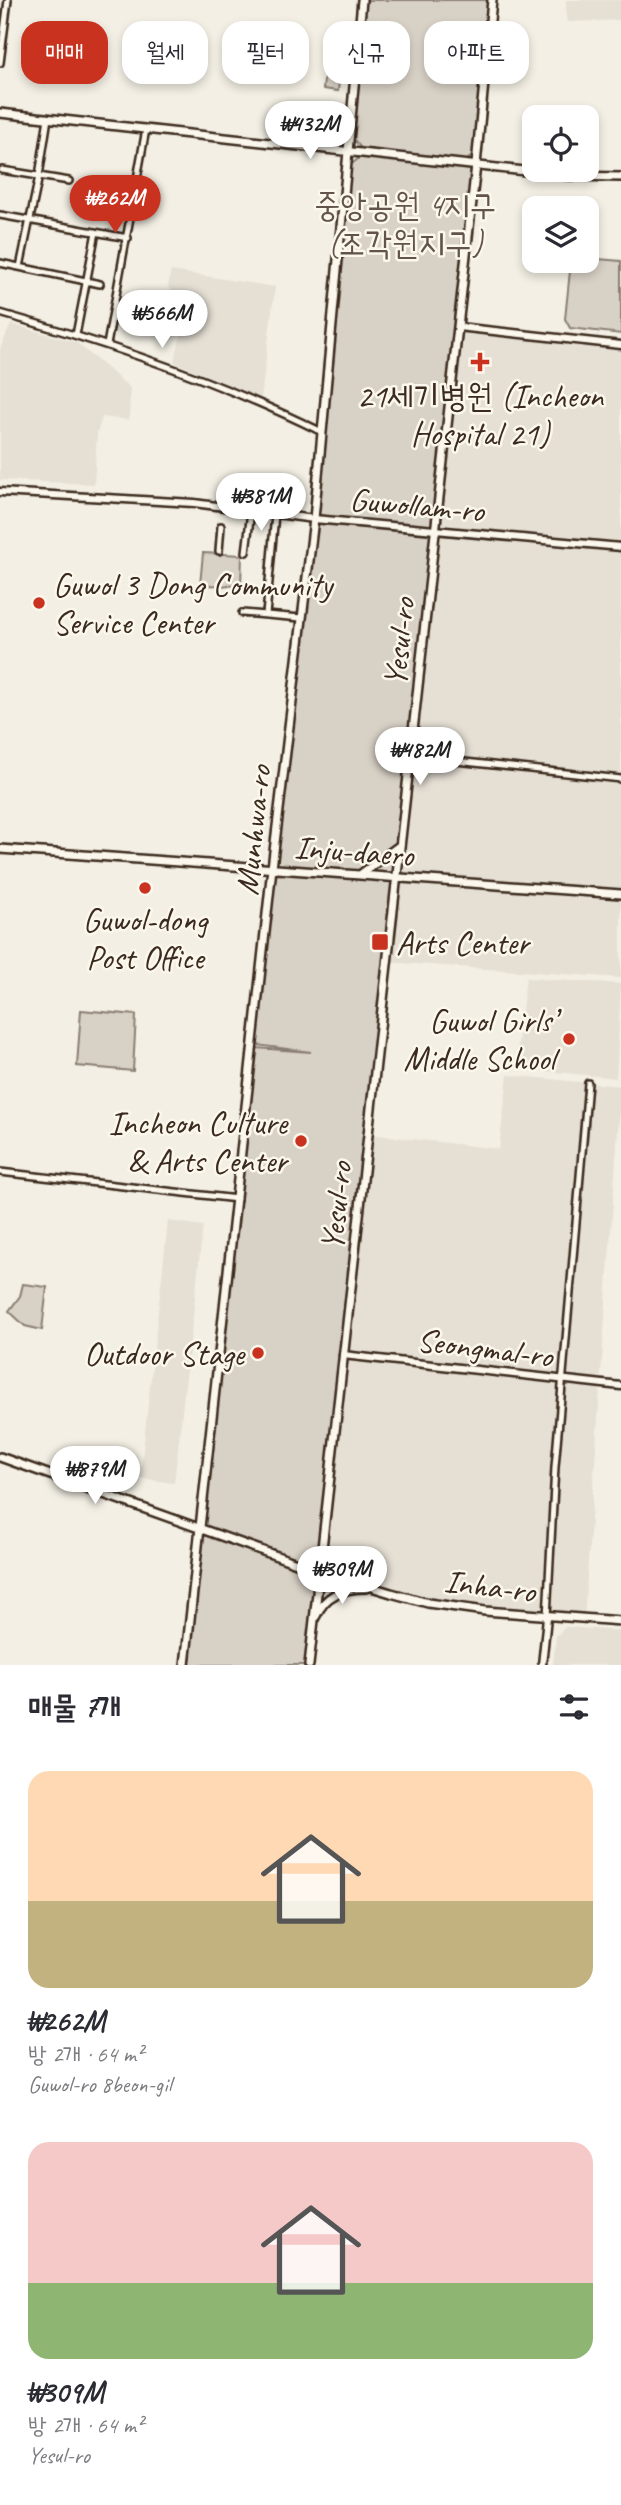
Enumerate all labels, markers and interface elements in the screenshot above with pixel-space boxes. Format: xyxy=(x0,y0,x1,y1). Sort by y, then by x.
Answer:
chip: 매매 xyxy=(21,21,108,84)
chip: 월세 xyxy=(122,21,208,84)
chip: 필터 xyxy=(222,21,309,84)
chip: 신규 xyxy=(323,21,410,84)
chip: 아파트 xyxy=(424,21,529,84)
pin: ₩432M xyxy=(261,102,359,161)
map controls xyxy=(522,105,599,273)
button: locate xyxy=(522,105,599,182)
text: ₩432M xyxy=(281,109,339,138)
pin: ₩262M xyxy=(66,176,164,235)
text: ₩262M xyxy=(86,183,144,212)
park label: 중앙공원 4지구 (조각원지구) xyxy=(314,184,496,264)
button: layers xyxy=(522,196,599,273)
pin: ₩566M xyxy=(113,290,211,350)
text: ₩566M xyxy=(133,298,191,327)
marker: 21세기병원 (Incheon Hospital 21) xyxy=(470,352,490,372)
place label: 21세기병원 (Incheon Hospital 21) xyxy=(357,375,604,455)
pin: ₩381M xyxy=(212,474,310,533)
street label: Guwollam-ro xyxy=(348,478,488,532)
text: ₩381M xyxy=(232,481,290,510)
place label: Guwol 3 Dong Community Service Center xyxy=(53,564,335,644)
street label: Yesul-ro xyxy=(373,593,425,688)
marker: Guwol 3 Dong Community Service Center xyxy=(31,595,47,611)
pin: ₩482M xyxy=(371,728,469,787)
text: ₩482M xyxy=(391,735,449,764)
street label: Munhwa-ro xyxy=(225,761,281,897)
street label: Inju-daero xyxy=(293,826,416,876)
marker: Guwol-dong Post Office xyxy=(137,880,153,896)
place label: Guwol-dong Post Office xyxy=(83,899,210,979)
place label: Arts Center xyxy=(396,922,532,964)
marker: Arts Center xyxy=(370,932,390,952)
place label: Guwol Girls’ Middle School xyxy=(404,1000,562,1080)
marker: Guwol Girls’ Middle School xyxy=(561,1031,577,1047)
place label: Incheon Culture & Arts Center xyxy=(108,1102,290,1182)
marker: Incheon Culture & Arts Center xyxy=(293,1133,309,1149)
street label: Yesul-ro xyxy=(310,1157,362,1252)
street label: Seongmal-ro xyxy=(415,1319,557,1377)
place label: Outdoor Stage xyxy=(84,1333,246,1375)
marker: Outdoor Stage xyxy=(250,1345,266,1361)
pin: ₩879M xyxy=(46,1446,144,1506)
text: ₩879M xyxy=(66,1454,124,1483)
pin: ₩309M xyxy=(293,1546,391,1606)
text: ₩309M xyxy=(313,1554,371,1583)
street label: Inha-ro xyxy=(442,1560,540,1613)
text: 매물 7개 xyxy=(28,1688,121,1726)
icon: filters xyxy=(555,1688,593,1726)
icon: home xyxy=(248,1816,374,1942)
text: ₩262M xyxy=(28,2002,105,2040)
text: 방 2개 · 64 m² xyxy=(28,2040,143,2069)
text: Guwol-ro 8beon-gil xyxy=(28,2070,171,2099)
icon: home xyxy=(248,2187,374,2313)
text: ₩309M xyxy=(28,2373,104,2411)
text: 방 2개 · 64 m² xyxy=(28,2411,143,2440)
text: Yesul-ro xyxy=(28,2441,90,2470)

